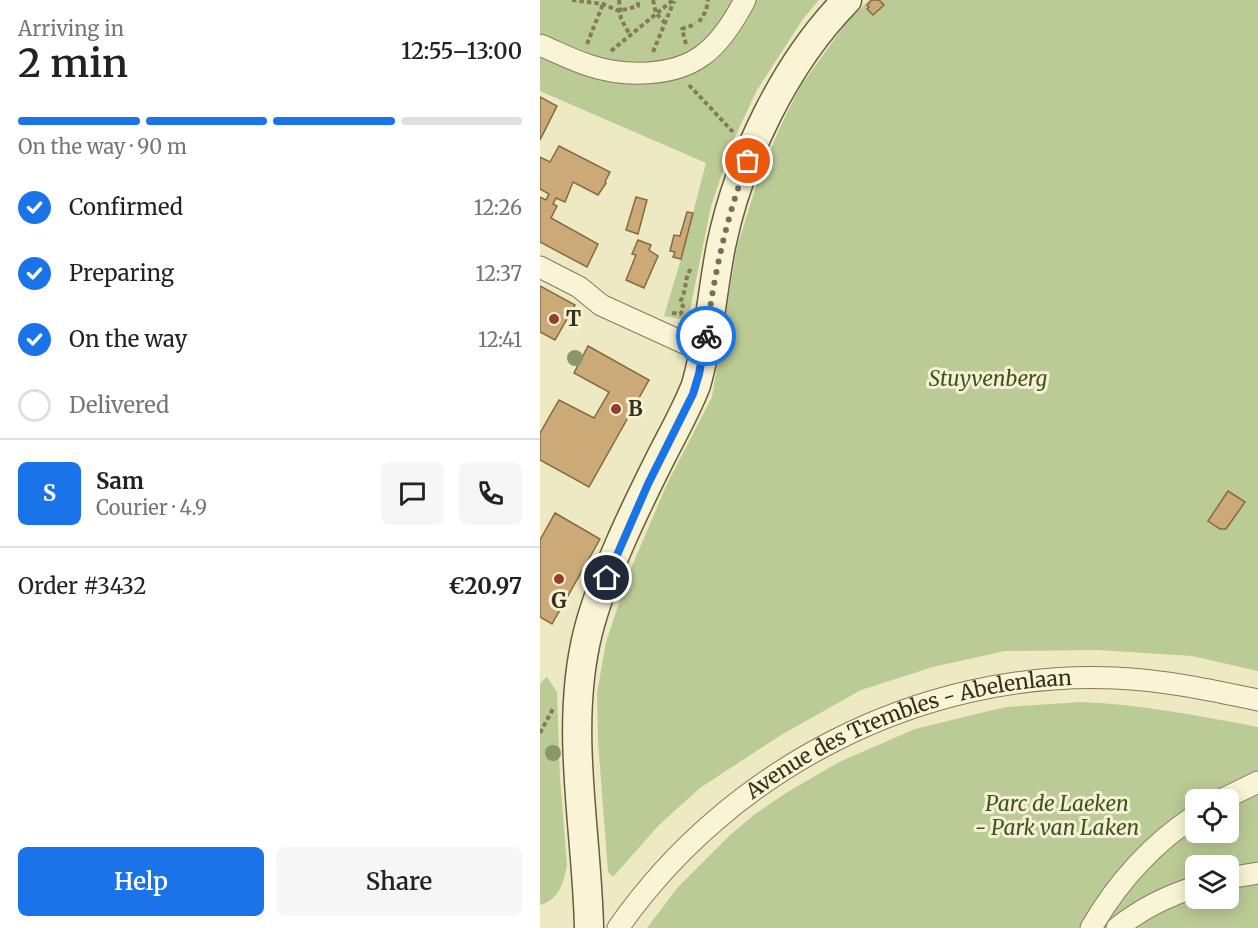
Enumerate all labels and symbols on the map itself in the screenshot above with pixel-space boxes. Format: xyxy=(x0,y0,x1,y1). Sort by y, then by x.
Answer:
pin xyxy=(722,135,773,186)
place label: T xyxy=(566,305,581,332)
courier xyxy=(676,306,736,366)
marker: T xyxy=(547,312,561,326)
park label: Stuyvenberg xyxy=(929,365,1048,392)
place label: B xyxy=(628,395,643,422)
marker: B xyxy=(609,402,623,416)
pin xyxy=(581,552,632,603)
marker: G xyxy=(552,572,566,586)
place label: G xyxy=(551,587,567,614)
street label: Avenue des Trembles - Abelenlaan xyxy=(739,664,1072,805)
park label: Parc de Laeken - Park van Laken xyxy=(975,790,1139,841)

